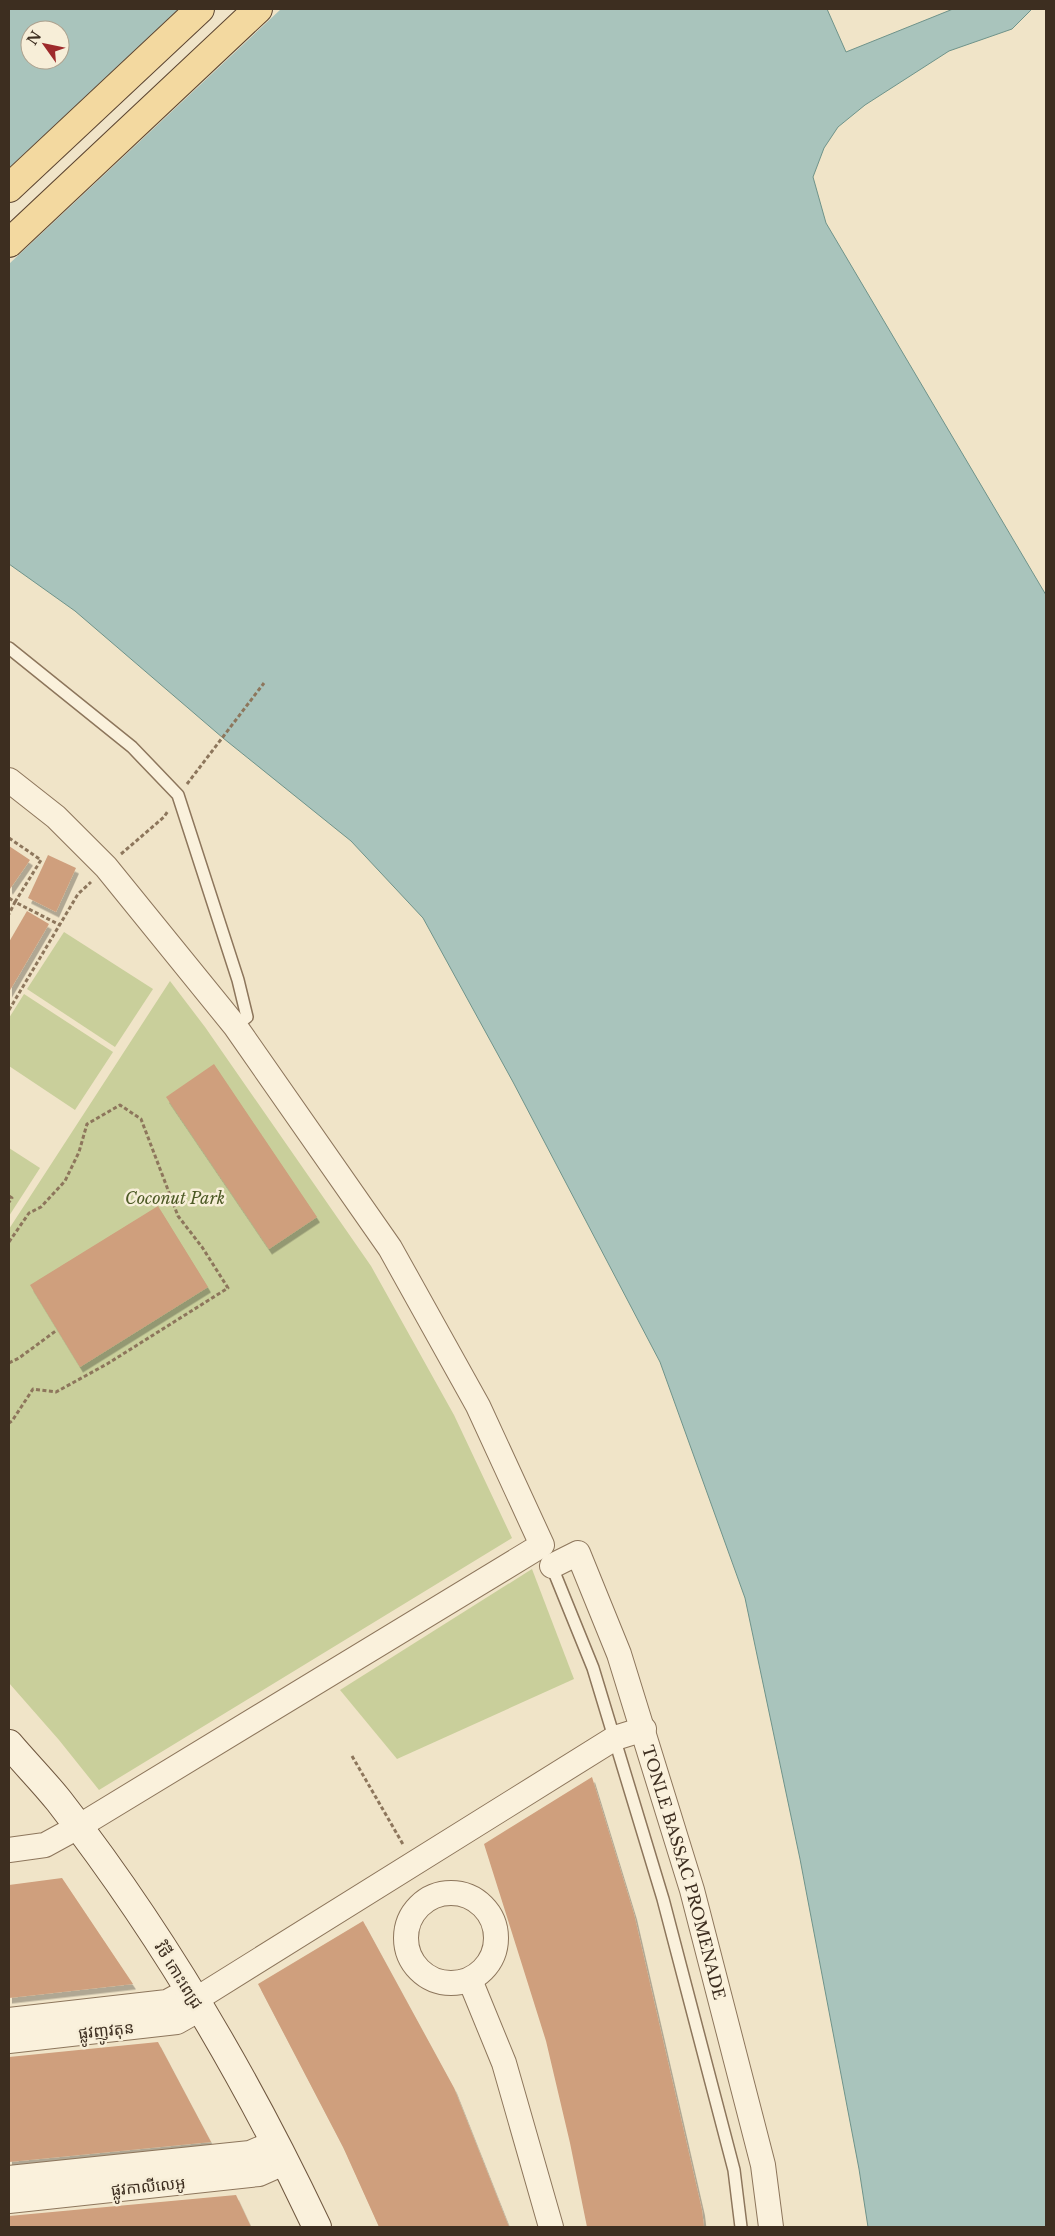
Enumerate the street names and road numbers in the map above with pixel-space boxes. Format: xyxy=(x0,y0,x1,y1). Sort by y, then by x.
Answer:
street label: TONLE BASSAC PROMENADE xyxy=(638,1743,730,2002)
street label: វិថី កោះពេជ្រ xyxy=(150,1937,208,2012)
street label: ផ្លូវញូវតុន xyxy=(77,2017,135,2048)
street label: ផ្លូវកាលីលេអូ xyxy=(110,2172,187,2205)

